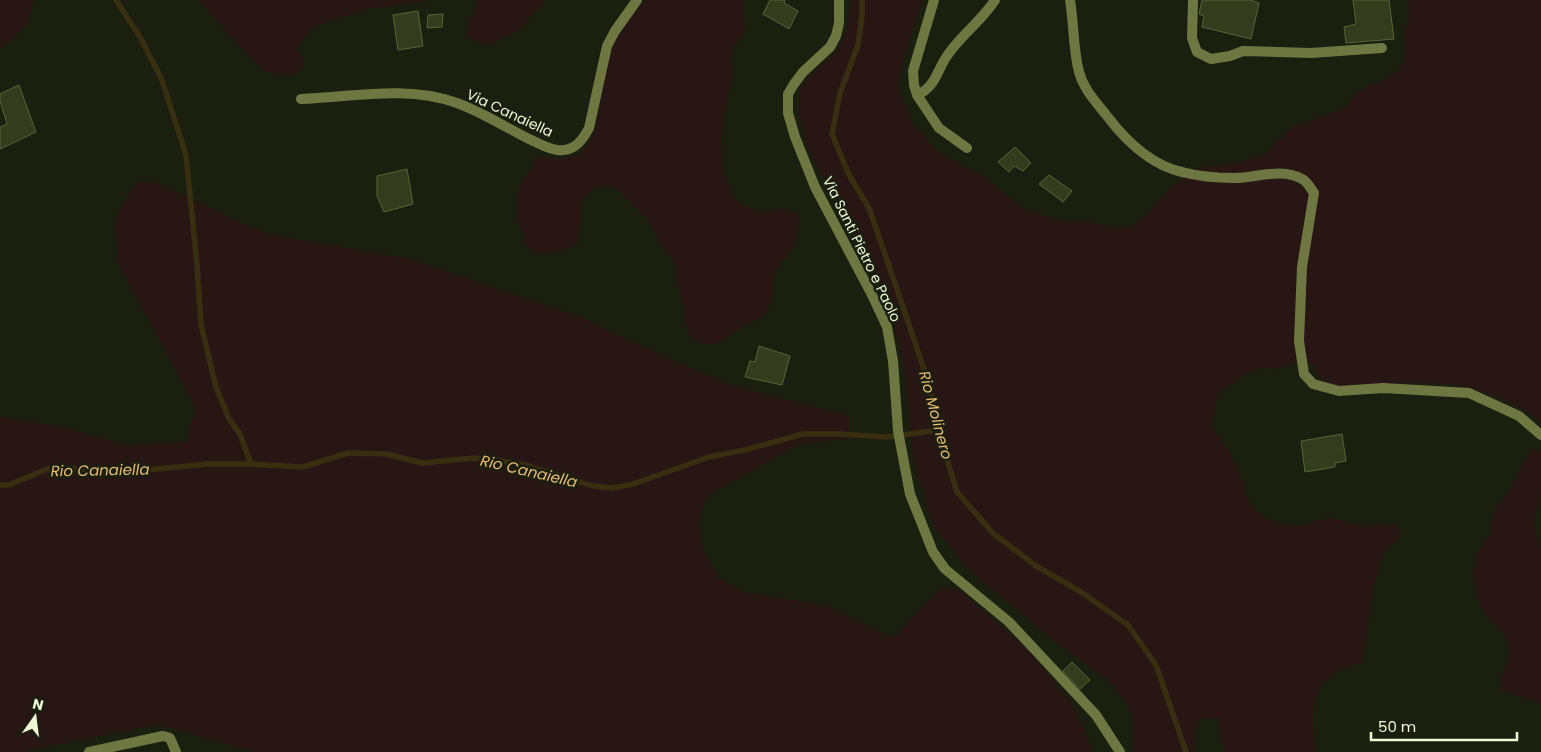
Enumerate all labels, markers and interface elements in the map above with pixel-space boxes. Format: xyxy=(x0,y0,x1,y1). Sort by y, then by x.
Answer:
street label: Via Canaiella xyxy=(463,84,557,142)
street label: Via Santi Pietro e Paolo xyxy=(818,173,906,325)
water label: Rio Molinero xyxy=(914,368,958,462)
water label: Rio Canaiella xyxy=(478,450,580,492)
water label: Rio Canaiella xyxy=(50,459,150,481)
north arrow xyxy=(10,692,60,742)
text: N xyxy=(31,693,46,715)
scale bar xyxy=(1371,710,1517,742)
text: 50 m xyxy=(1378,716,1416,737)

